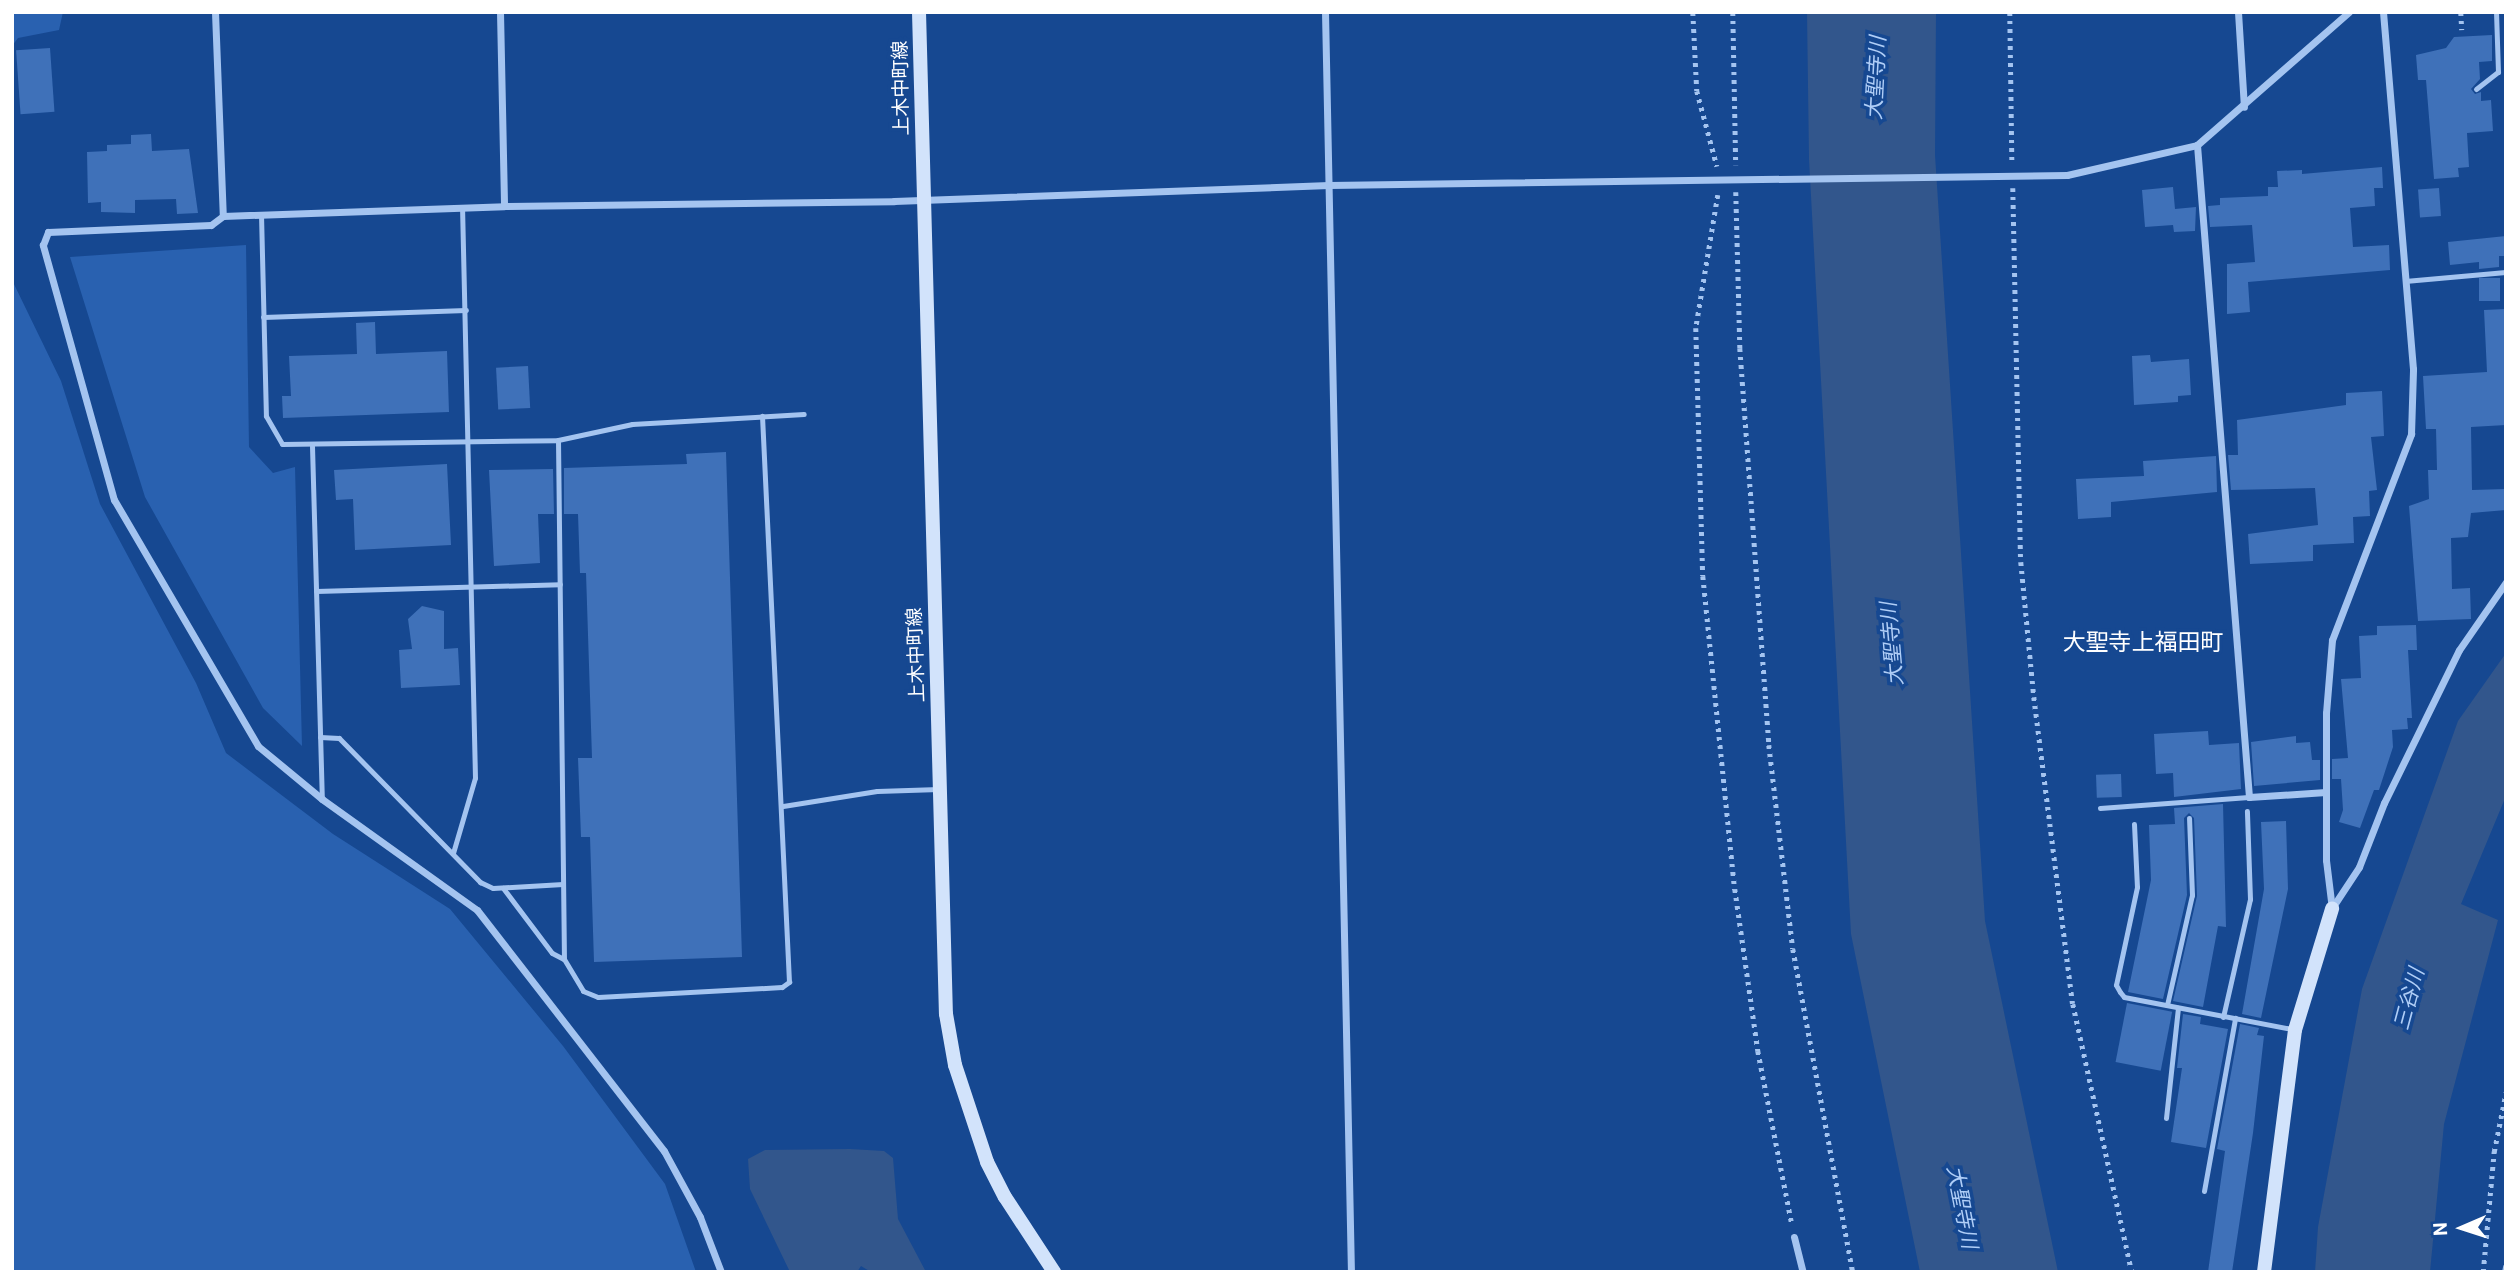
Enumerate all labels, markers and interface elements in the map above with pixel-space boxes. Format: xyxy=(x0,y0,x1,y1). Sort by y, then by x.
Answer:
water label: 大聖寺川 xyxy=(1861,35,1891,121)
street label: 上木中町線 xyxy=(889,40,913,136)
water label: 大聖寺川 xyxy=(1876,601,1908,687)
street label: 上木中町線 xyxy=(903,607,929,703)
district label: 大聖寺上福田町 xyxy=(2063,629,2223,657)
water label: 三谷川 xyxy=(2389,965,2429,1033)
water label: 大聖寺川 xyxy=(1942,1163,1982,1251)
north arrow xyxy=(2427,1193,2497,1263)
text: N xyxy=(2429,1222,2452,1236)

